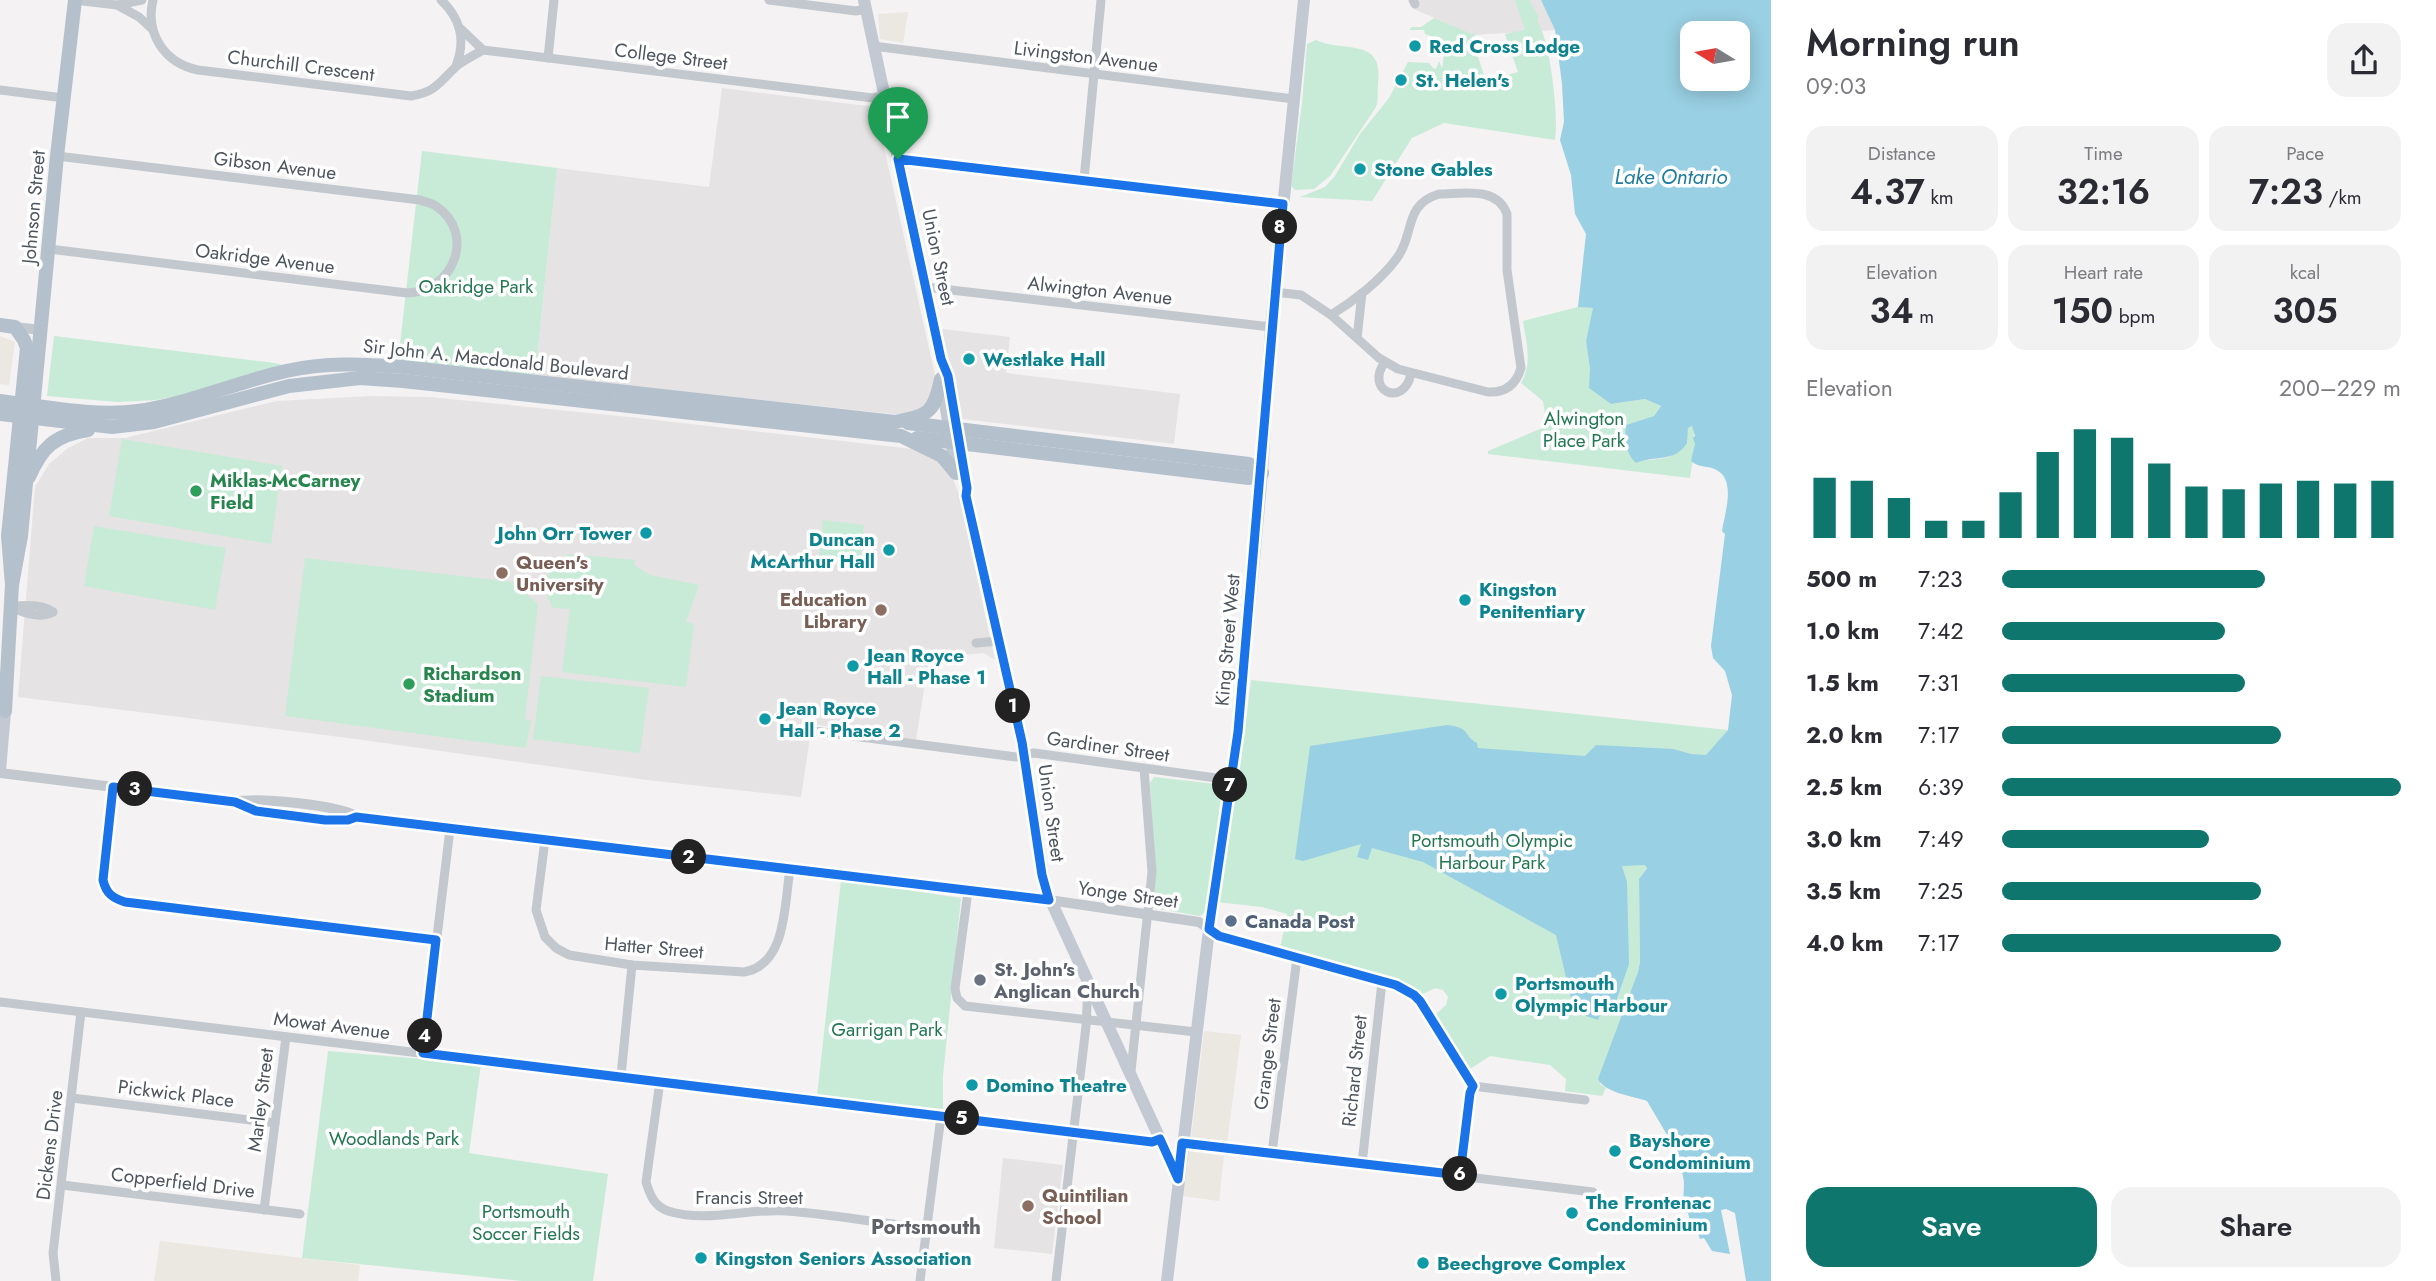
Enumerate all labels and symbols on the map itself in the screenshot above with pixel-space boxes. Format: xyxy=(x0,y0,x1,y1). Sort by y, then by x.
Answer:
north arrow xyxy=(1680,21,1750,91)
place label: Red Cross Lodge xyxy=(1429,33,1580,60)
street label: Livingston Avenue xyxy=(1012,34,1160,79)
street label: College Street xyxy=(613,36,729,77)
marker: Red Cross Lodge xyxy=(1407,38,1423,54)
street label: Churchill Crescent xyxy=(226,43,376,88)
place label: St. Helen's xyxy=(1415,67,1510,94)
marker: St. Helen's xyxy=(1393,72,1409,88)
pin xyxy=(868,87,928,159)
street label: Gibson Avenue xyxy=(212,145,338,186)
street label: Johnson Street xyxy=(15,149,52,268)
place label: Stone Gables xyxy=(1374,156,1493,183)
marker: Stone Gables xyxy=(1352,161,1368,177)
water label: Lake Ontario xyxy=(1615,162,1727,192)
street label: Union Street xyxy=(915,206,962,308)
pin: 8 xyxy=(1262,210,1298,244)
street label: Oakridge Avenue xyxy=(194,237,336,280)
street label: Alwington Avenue xyxy=(1026,269,1174,312)
park label: Oakridge Park xyxy=(419,273,534,300)
street label: Sir John A. Macdonald Boulevard xyxy=(362,332,630,387)
place label: Westlake Hall xyxy=(983,346,1105,373)
marker: Westlake Hall xyxy=(961,351,977,367)
park label: Alwington Place Park xyxy=(1543,405,1626,454)
place label: Miklas-McCarney Field xyxy=(210,467,362,516)
marker: Miklas-McCarney Field xyxy=(188,483,204,499)
place label: John Orr Tower xyxy=(494,520,632,547)
marker: John Orr Tower xyxy=(638,525,654,541)
place label: Duncan McArthur Hall xyxy=(750,526,875,575)
marker: Duncan McArthur Hall xyxy=(881,542,897,558)
place label: Queen's University xyxy=(516,549,605,598)
marker: Queen's University xyxy=(494,565,510,581)
street label: King Street West xyxy=(1208,572,1247,707)
place label: Kingston Penitentiary xyxy=(1479,576,1586,625)
place label: Education Library xyxy=(780,586,868,635)
marker: Kingston Penitentiary xyxy=(1457,592,1473,608)
marker: Education Library xyxy=(873,602,889,618)
place label: Jean Royce Hall - Phase 1 xyxy=(863,642,986,691)
marker: Jean Royce Hall - Phase 1 xyxy=(845,658,861,674)
place label: Richardson Stadium xyxy=(423,660,521,709)
marker: Richardson Stadium xyxy=(401,676,417,692)
pin: 1 xyxy=(996,688,1030,724)
place label: Jean Royce Hall - Phase 2 xyxy=(775,695,901,744)
marker: Jean Royce Hall - Phase 2 xyxy=(757,711,773,727)
street label: Gardiner Street xyxy=(1045,725,1171,769)
street label: Union Street xyxy=(1031,763,1072,864)
pin: 7 xyxy=(1212,768,1248,802)
pin: 3 xyxy=(118,772,152,806)
park label: Portsmouth Olympic Harbour Park xyxy=(1411,827,1573,876)
pin: 2 xyxy=(672,840,706,874)
street label: Yonge Street xyxy=(1076,874,1180,915)
place label: Canada Post xyxy=(1245,908,1355,935)
marker: Canada Post xyxy=(1223,913,1239,929)
street label: Hatter Street xyxy=(603,930,705,965)
place label: St. John's Anglican Church xyxy=(993,956,1140,1005)
place label: Portsmouth Olympic Harbour xyxy=(1515,970,1668,1019)
marker: St. John's Anglican Church xyxy=(972,972,988,988)
marker: Portsmouth Olympic Harbour xyxy=(1493,986,1509,1002)
street label: Grange Street xyxy=(1247,996,1288,1111)
street label: Mowat Avenue xyxy=(272,1005,392,1046)
street label: Richard Street xyxy=(1335,1013,1374,1128)
park label: Garrigan Park xyxy=(831,1016,943,1043)
pin: 4 xyxy=(408,1018,442,1054)
street label: Marley Street xyxy=(241,1046,280,1153)
place label: Domino Theatre xyxy=(986,1072,1127,1099)
street label: Pickwick Place xyxy=(116,1073,236,1114)
marker: Domino Theatre xyxy=(964,1077,980,1093)
street label: Dickens Drive xyxy=(29,1088,70,1201)
pin: 5 xyxy=(944,1100,979,1136)
park label: Woodlands Park xyxy=(329,1125,460,1152)
place label: Bayshore Condominium xyxy=(1629,1127,1751,1176)
marker: Bayshore Condominium xyxy=(1607,1143,1623,1159)
pin: 6 xyxy=(1442,1156,1478,1192)
street label: Copperfield Drive xyxy=(110,1160,257,1205)
place label: Quintilian School xyxy=(1042,1182,1128,1231)
street label: Francis Street xyxy=(695,1184,803,1211)
place label: The Frontenac Condominium xyxy=(1586,1189,1711,1238)
park label: Portsmouth Soccer Fields xyxy=(472,1198,580,1247)
marker: Quintilian School xyxy=(1020,1198,1036,1214)
marker: The Frontenac Condominium xyxy=(1564,1205,1580,1221)
district label: Portsmouth xyxy=(871,1212,981,1242)
place label: Kingston Seniors Association xyxy=(715,1245,972,1272)
marker: Kingston Seniors Association xyxy=(693,1250,709,1266)
place label: Beechgrove Complex xyxy=(1437,1250,1627,1277)
marker: Beechgrove Complex xyxy=(1415,1255,1431,1271)

